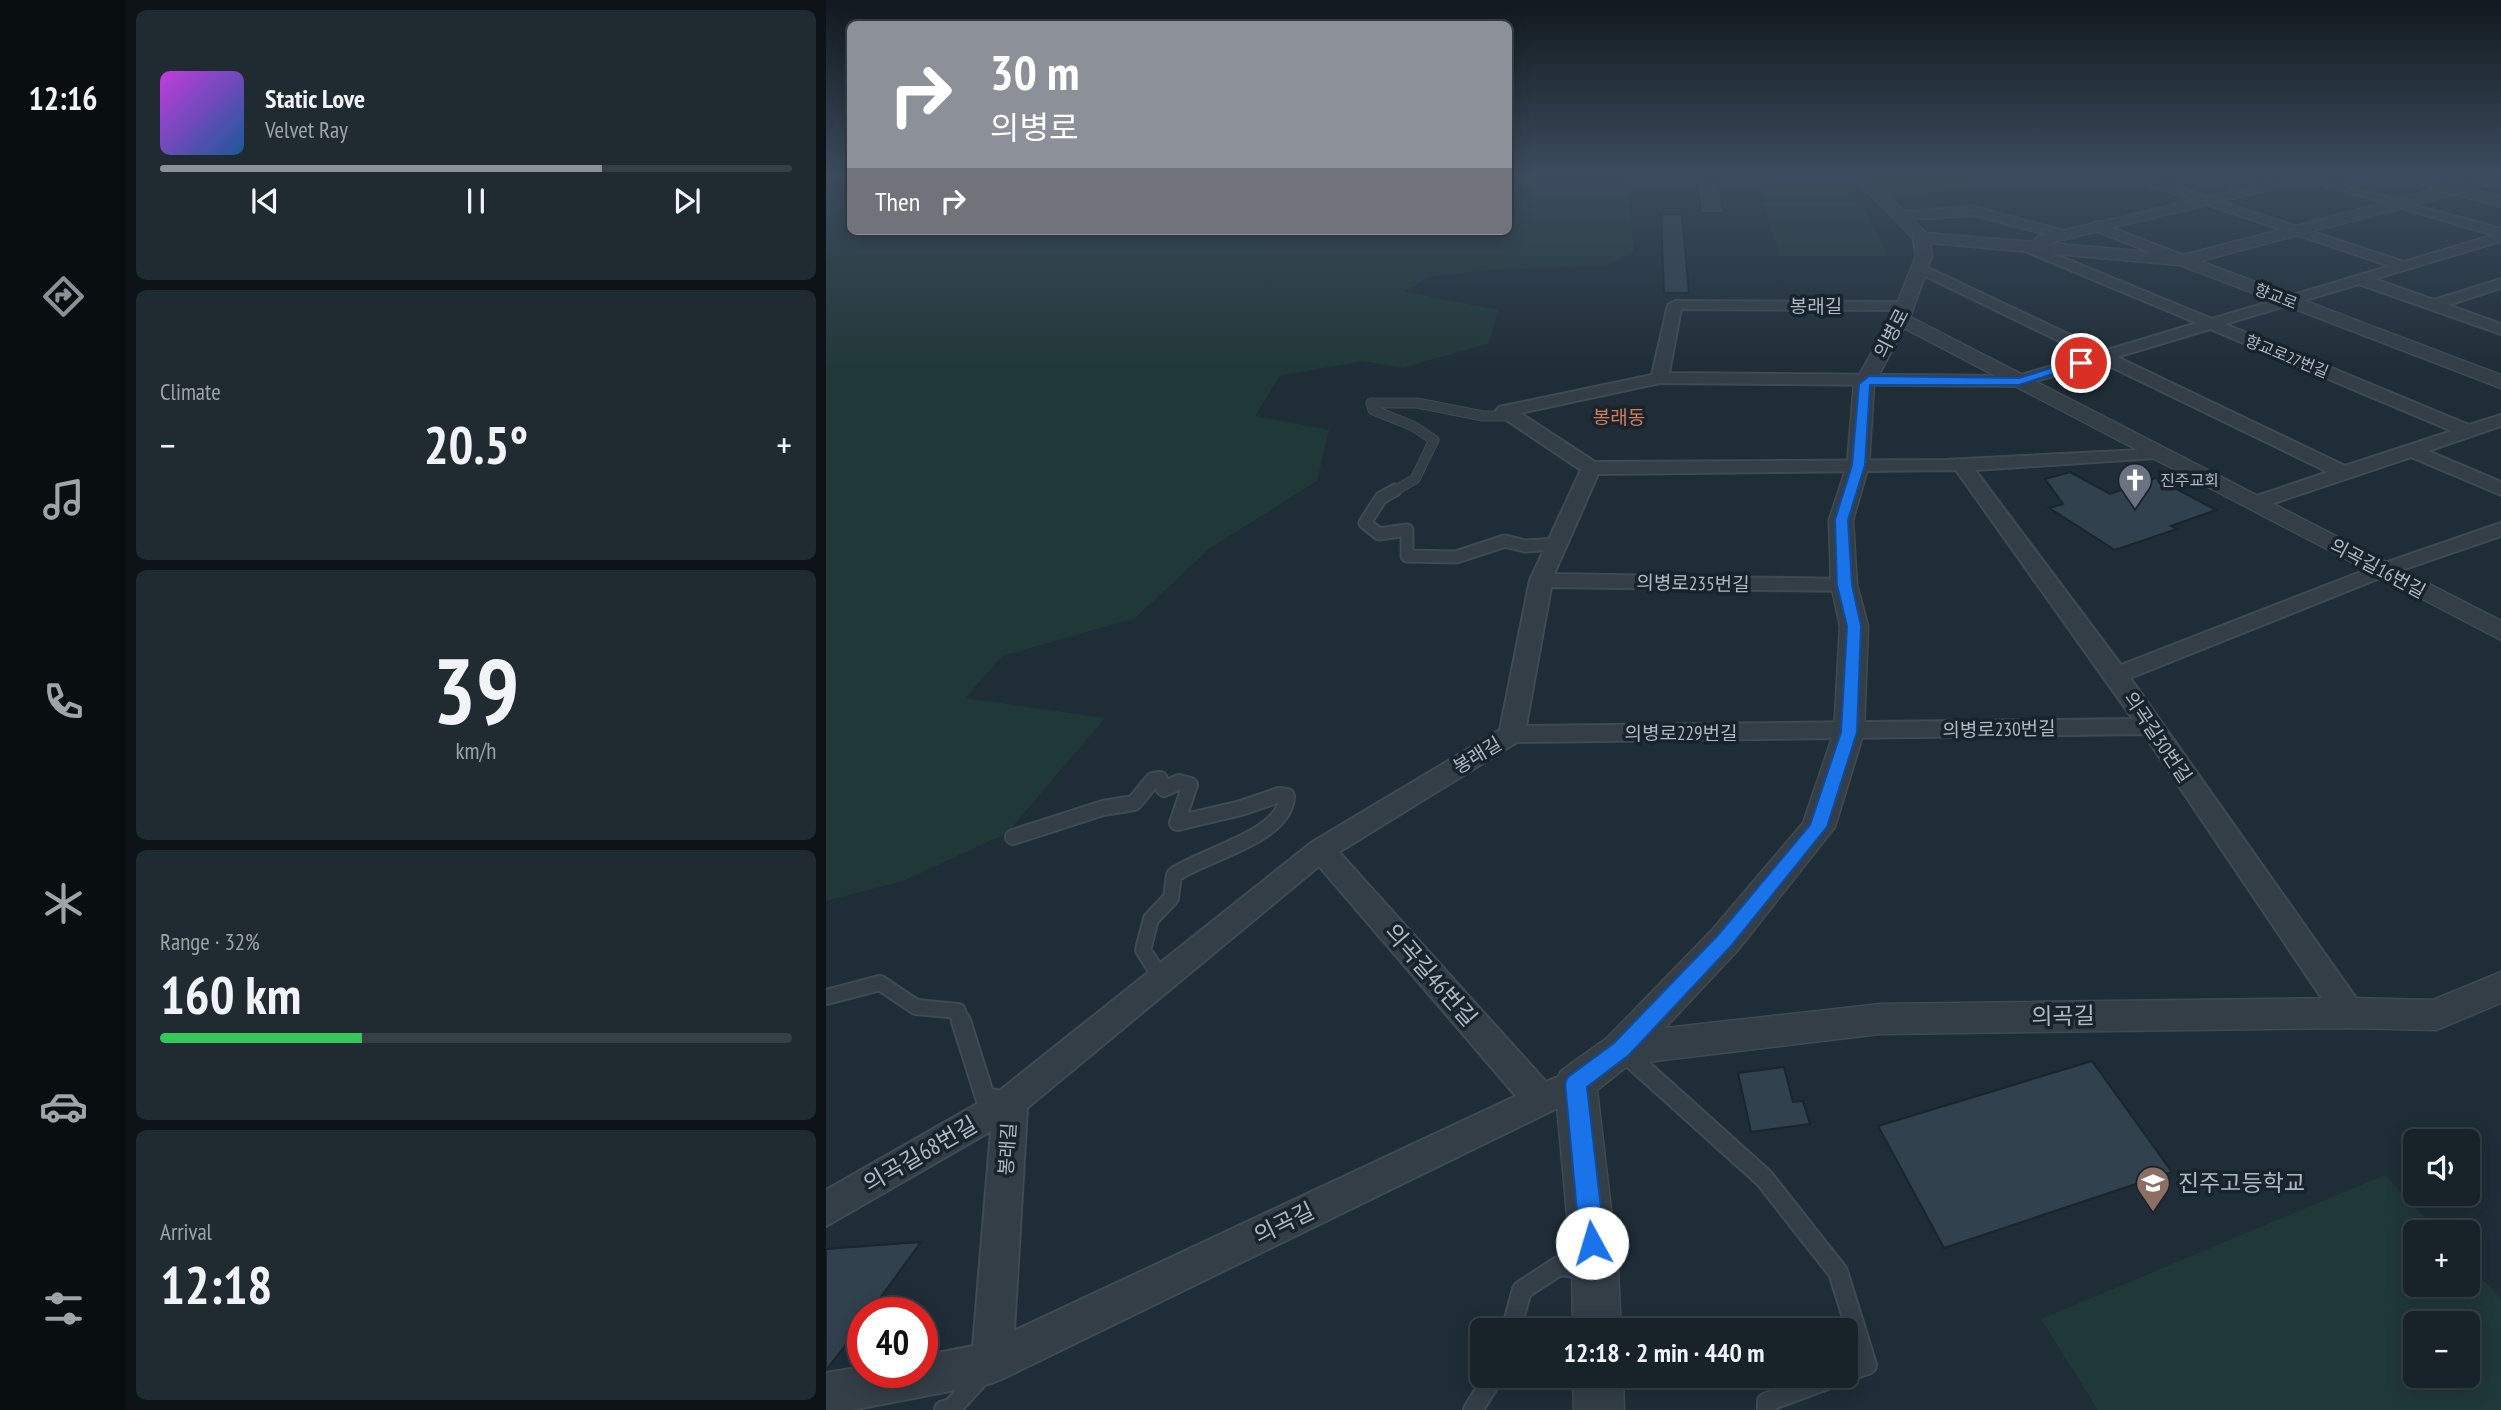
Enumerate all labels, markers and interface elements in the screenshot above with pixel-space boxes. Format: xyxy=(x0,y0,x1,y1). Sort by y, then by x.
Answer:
text: 30 m xyxy=(990,40,1079,104)
icon: right xyxy=(875,49,966,140)
text: 12:16 xyxy=(28,77,98,119)
text: Static Love xyxy=(265,82,365,115)
text: 의병로 xyxy=(990,106,1078,148)
text: Velvet Ray xyxy=(265,115,348,144)
icon: previous xyxy=(246,182,284,220)
icon: pause xyxy=(457,182,495,220)
icon: next xyxy=(668,182,706,220)
icon: right xyxy=(934,182,972,220)
text: Then xyxy=(875,185,920,218)
icon: directions xyxy=(39,272,88,321)
street label: 향교로 xyxy=(2252,279,2300,313)
street label: 봉래길 xyxy=(1790,294,1842,318)
street label: 의병로 xyxy=(1868,304,1914,362)
street label: 향교로27번길 xyxy=(2242,330,2332,382)
pin xyxy=(2051,333,2111,393)
icon: arrive xyxy=(2062,344,2100,382)
text: Climate xyxy=(160,377,221,406)
district label: 봉래동 xyxy=(1593,405,1645,429)
text: 20.5° xyxy=(424,411,528,478)
text: − xyxy=(160,420,176,469)
text: + xyxy=(776,420,792,469)
church icon: 진주교회 xyxy=(2116,461,2154,510)
place label: 진주교회 xyxy=(2160,470,2219,490)
icon: music xyxy=(39,475,88,524)
street label: 의곡길16번길 xyxy=(2326,533,2430,603)
street label: 의병로235번길 xyxy=(1636,570,1750,596)
text: 39 xyxy=(433,631,520,749)
icon: phone xyxy=(39,677,88,726)
street label: 의곡길30번길 xyxy=(2119,687,2197,787)
street label: 의병로230번길 xyxy=(1942,716,2056,742)
street label: 의병로229번길 xyxy=(1624,721,1738,745)
street label: 봉래길 xyxy=(1448,731,1506,779)
text: km/h xyxy=(456,736,496,765)
icon: climate xyxy=(39,879,88,928)
street label: 의곡길46번길 xyxy=(1379,917,1484,1032)
text: Range · 32% xyxy=(160,927,260,956)
text: 160 km xyxy=(160,961,301,1028)
street label: 의곡길 xyxy=(2031,1000,2095,1031)
icon: car xyxy=(39,1082,88,1131)
street label: 의곡길68번길 xyxy=(858,1109,982,1198)
street label: 봉래길 xyxy=(993,1122,1021,1176)
map controls xyxy=(2403,1129,2480,1388)
button: sound xyxy=(2403,1129,2480,1206)
school or university icon: 진주고등학교 xyxy=(2134,1164,2172,1213)
place label: 진주고등학교 xyxy=(2178,1168,2305,1197)
street label: 의곡길 xyxy=(1249,1196,1319,1249)
position arrow xyxy=(1555,1206,1629,1280)
text: Arrival xyxy=(160,1217,212,1246)
button: + xyxy=(2403,1220,2480,1297)
text: 12:18 xyxy=(160,1251,272,1318)
icon: filters xyxy=(39,1284,88,1333)
speed limit sign: 40 xyxy=(847,1297,938,1388)
button: − xyxy=(2403,1311,2480,1388)
text: 12:18 · 2 min · 440 m xyxy=(1564,1336,1764,1369)

